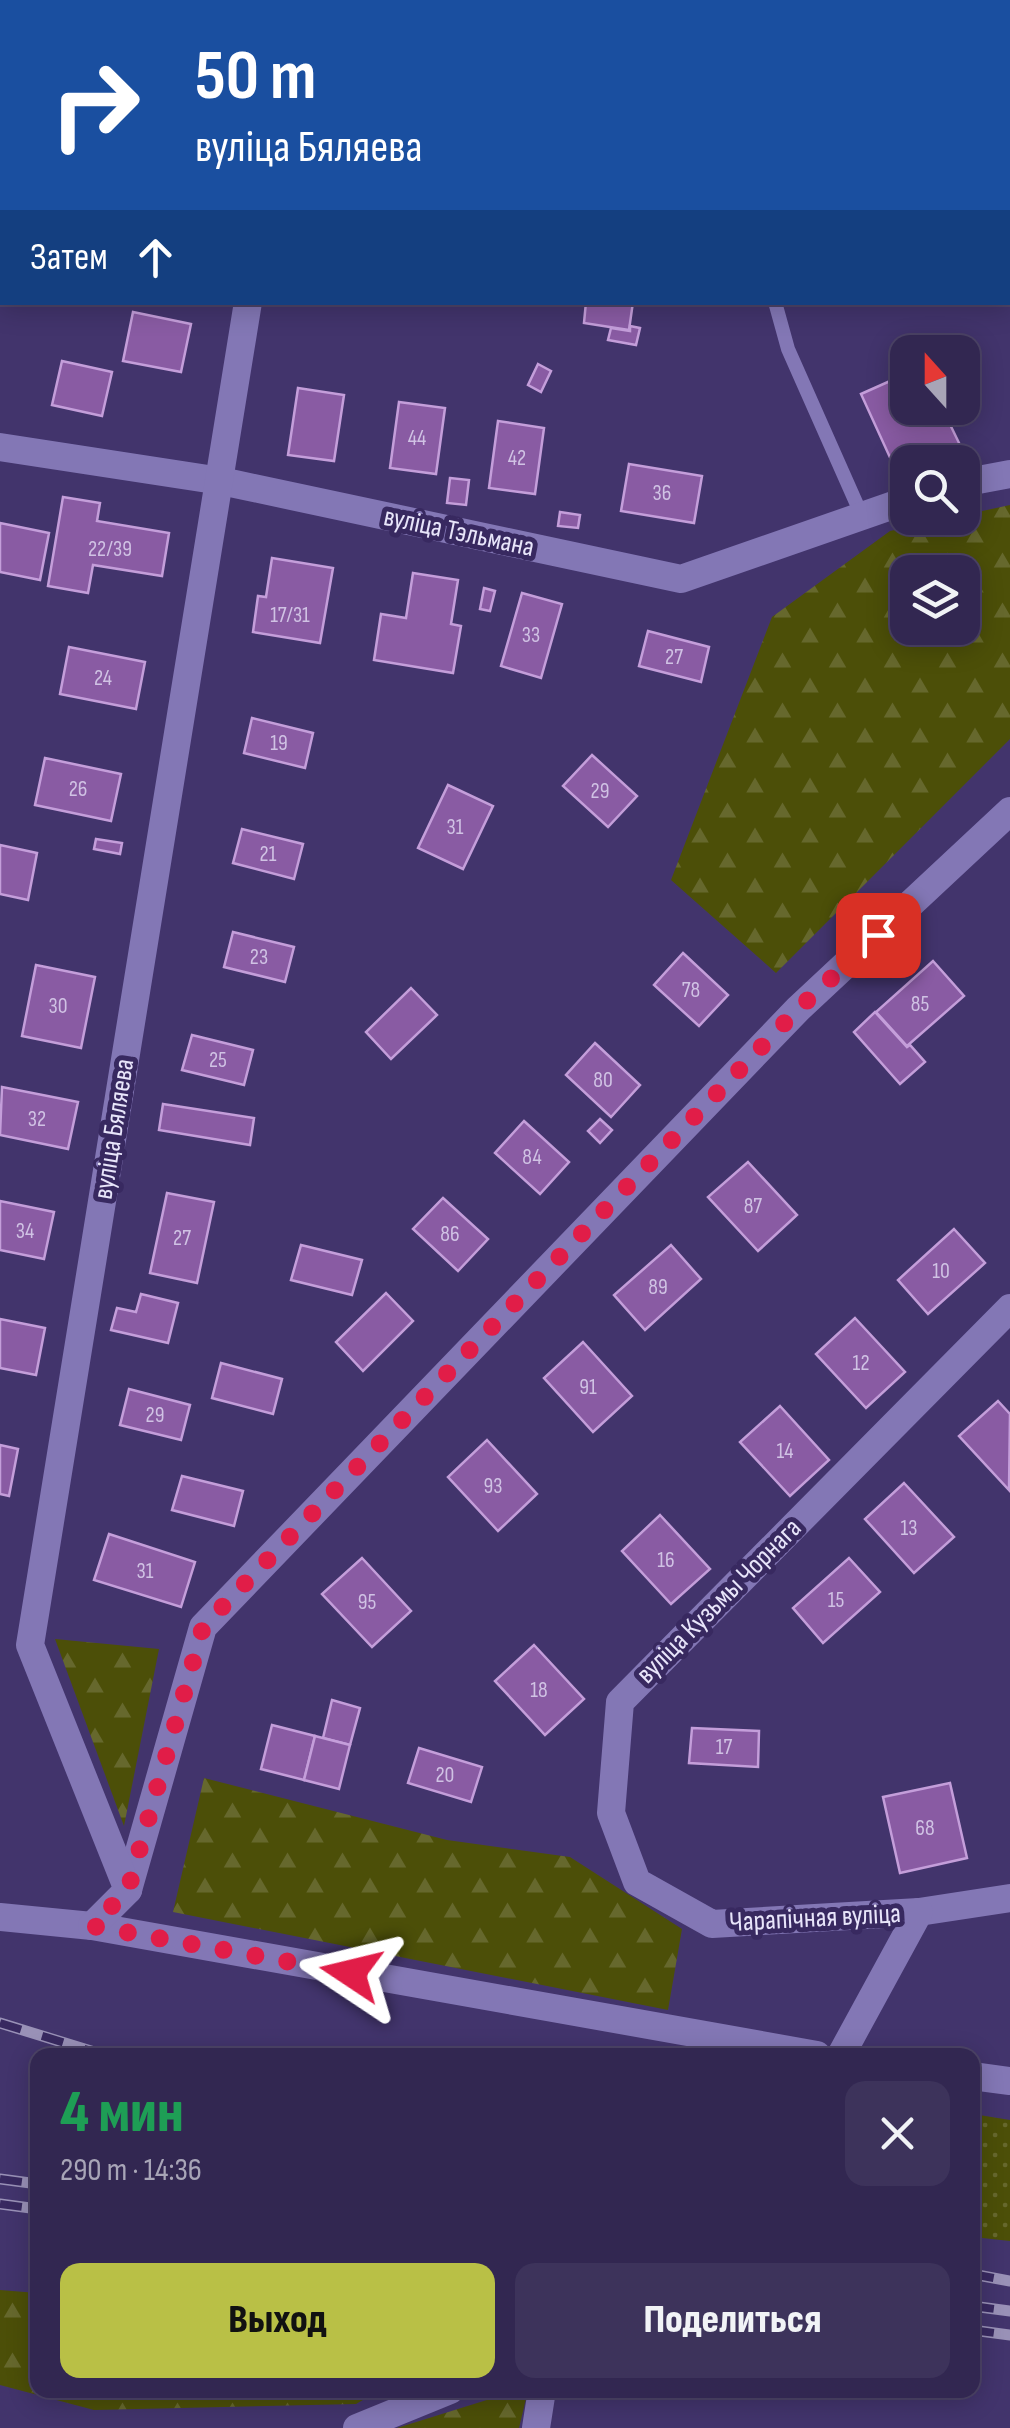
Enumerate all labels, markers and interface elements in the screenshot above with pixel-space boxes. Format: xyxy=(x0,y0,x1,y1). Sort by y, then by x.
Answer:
text: 50 m xyxy=(195,35,316,119)
icon: right xyxy=(30,40,160,170)
text: вуліца Бяляева xyxy=(195,120,423,175)
icon: ahead xyxy=(128,230,183,285)
text: Затем xyxy=(30,235,108,280)
north arrow xyxy=(890,335,980,425)
map controls xyxy=(890,335,980,645)
house number: 44 xyxy=(408,425,426,452)
house number: 42 xyxy=(508,445,526,472)
button: search xyxy=(890,445,980,535)
house number: 36 xyxy=(653,480,671,507)
street label: вуліца Тэльмана xyxy=(381,500,537,564)
house number: 22/39 xyxy=(88,536,132,563)
button: layers xyxy=(890,555,980,645)
house number: 17/31 xyxy=(270,602,310,629)
house number: 33 xyxy=(522,622,540,649)
house number: 27 xyxy=(665,644,683,671)
house number: 24 xyxy=(94,665,112,692)
house number: 19 xyxy=(270,730,288,757)
house number: 26 xyxy=(69,776,87,803)
house number: 29 xyxy=(591,778,609,805)
house number: 31 xyxy=(447,814,464,841)
house number: 21 xyxy=(260,841,277,868)
pin xyxy=(836,893,921,978)
icon: arrive xyxy=(851,908,906,963)
house number: 23 xyxy=(250,944,268,971)
house number: 78 xyxy=(682,977,700,1004)
house number: 85 xyxy=(911,991,929,1018)
house number: 30 xyxy=(48,993,68,1020)
house number: 25 xyxy=(209,1047,227,1074)
street label: вуліца Бяляева xyxy=(87,1057,141,1201)
house number: 80 xyxy=(593,1067,613,1094)
house number: 32 xyxy=(28,1106,46,1133)
house number: 84 xyxy=(522,1144,542,1171)
house number: 87 xyxy=(744,1193,762,1220)
house number: 34 xyxy=(16,1218,34,1245)
house number: 86 xyxy=(440,1221,460,1248)
house number: 27 xyxy=(173,1225,191,1252)
house number: 10 xyxy=(932,1258,950,1285)
house number: 89 xyxy=(648,1274,668,1301)
house number: 12 xyxy=(852,1350,870,1377)
house number: 91 xyxy=(579,1374,597,1401)
house number: 29 xyxy=(146,1402,164,1429)
house number: 14 xyxy=(777,1438,793,1465)
house number: 93 xyxy=(484,1473,502,1500)
street label: вуліца Кузьмы Чорнага xyxy=(630,1512,808,1690)
house number: 13 xyxy=(901,1515,917,1542)
house number: 16 xyxy=(657,1547,675,1574)
house number: 31 xyxy=(137,1558,154,1585)
house number: 15 xyxy=(828,1587,844,1614)
house number: 95 xyxy=(358,1589,376,1616)
house number: 18 xyxy=(530,1677,548,1704)
house number: 17 xyxy=(716,1734,732,1761)
house number: 20 xyxy=(436,1762,454,1789)
house number: 68 xyxy=(915,1815,935,1842)
street label: Чарапічная вуліца xyxy=(728,1897,902,1939)
position arrow xyxy=(299,1921,403,2025)
text: 4 мин xyxy=(60,2077,184,2149)
button: close xyxy=(845,2081,950,2186)
text: 290 m · 14:36 xyxy=(60,2151,202,2190)
button: Выход xyxy=(60,2263,495,2378)
button: Поделиться xyxy=(515,2263,950,2378)

